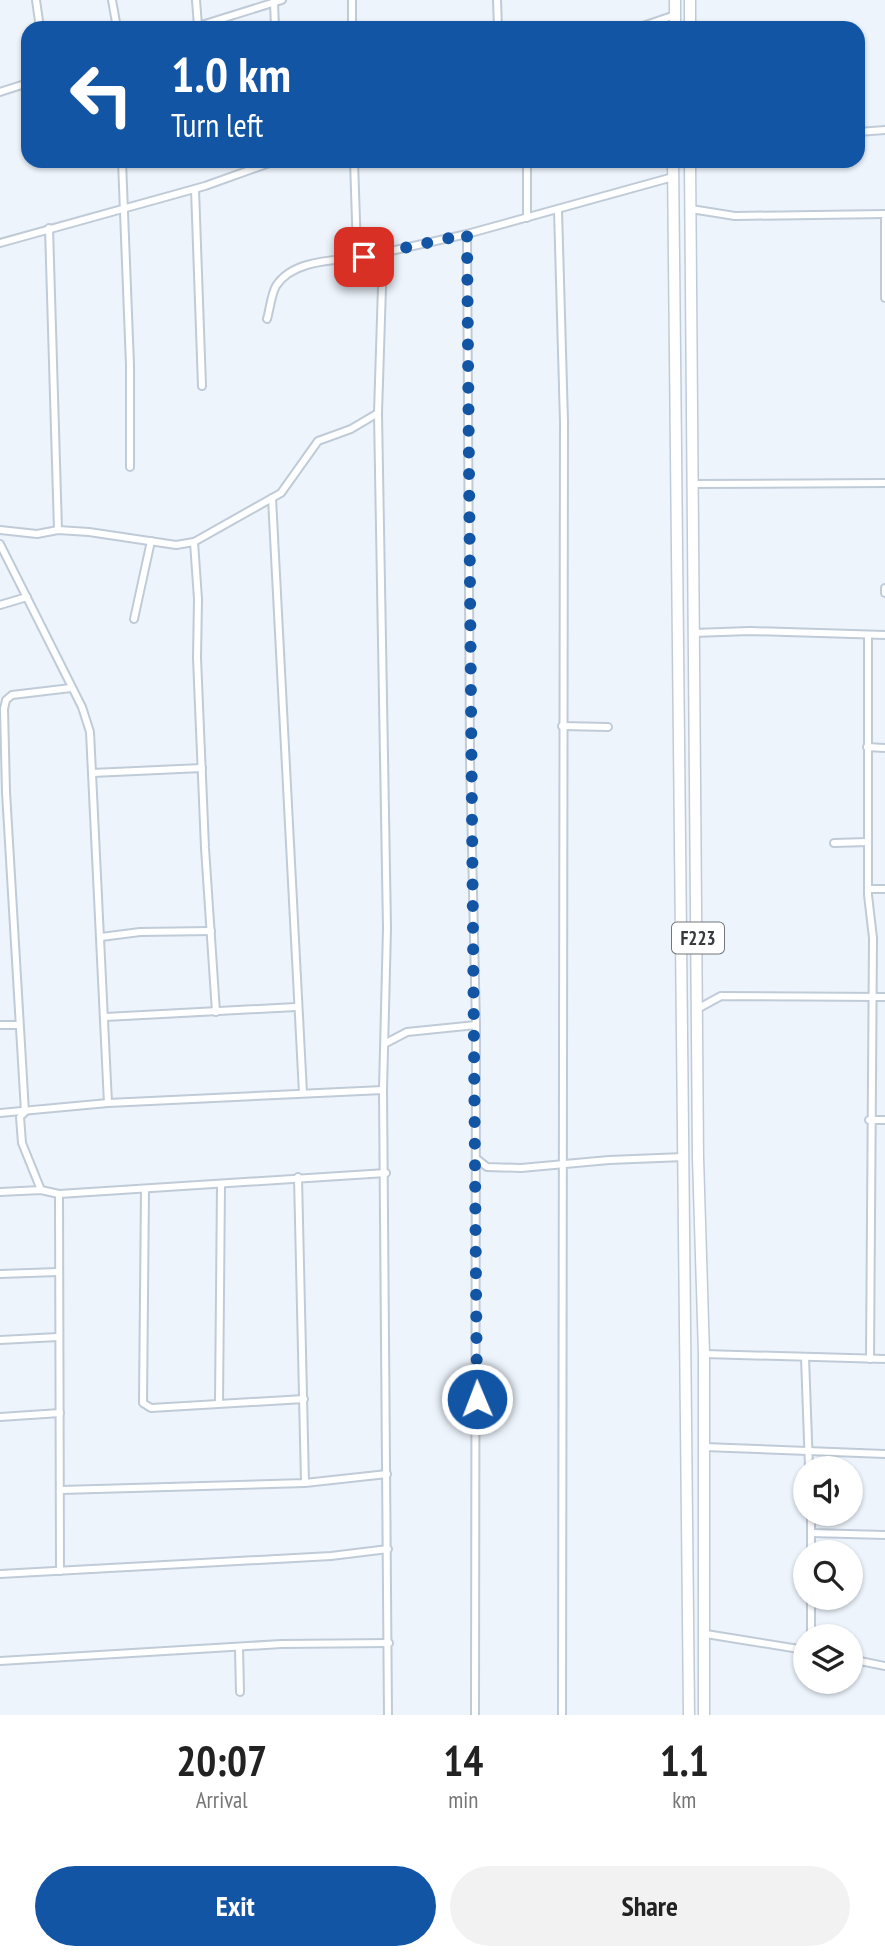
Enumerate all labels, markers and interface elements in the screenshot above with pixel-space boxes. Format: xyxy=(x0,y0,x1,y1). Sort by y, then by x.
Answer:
text: 1.0 km xyxy=(171,42,291,106)
icon: left xyxy=(56,49,147,140)
text: Turn left xyxy=(171,104,263,146)
pin xyxy=(334,227,394,287)
icon: arrive xyxy=(345,238,383,276)
road number: F223 xyxy=(672,922,724,954)
position arrow xyxy=(440,1362,514,1436)
map controls xyxy=(793,1456,863,1694)
button: sound xyxy=(793,1456,863,1526)
button: search xyxy=(793,1540,863,1610)
button: layers xyxy=(793,1624,863,1694)
text: 20:07 xyxy=(176,1733,267,1788)
text: 14 xyxy=(443,1733,483,1788)
text: 1.1 xyxy=(660,1733,709,1788)
text: Arrival xyxy=(196,1785,248,1814)
text: min xyxy=(448,1785,478,1814)
text: km xyxy=(672,1785,696,1814)
button: Exit xyxy=(35,1866,436,1946)
button: Share xyxy=(450,1866,850,1946)

